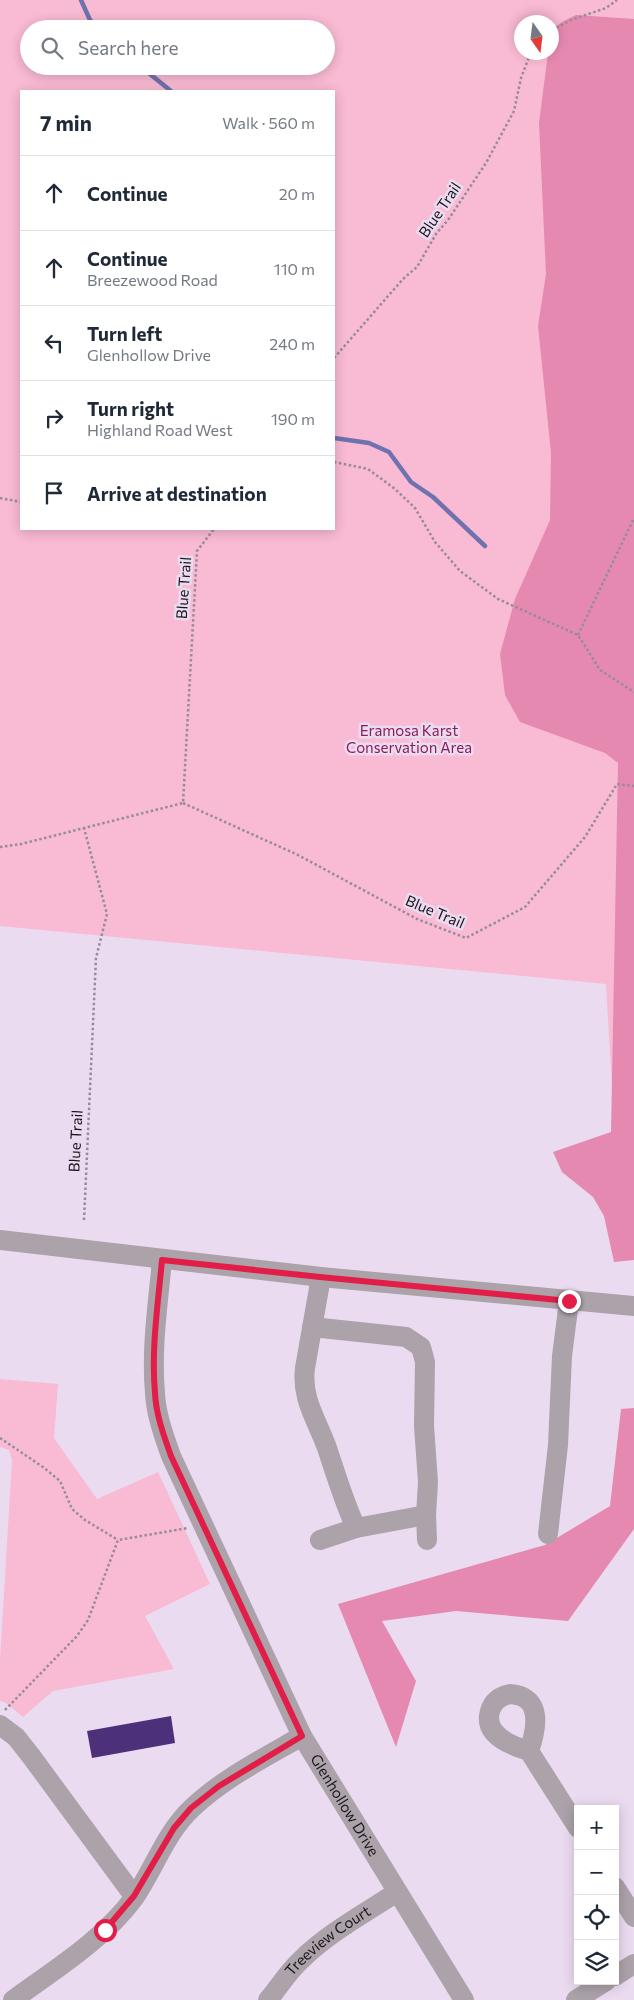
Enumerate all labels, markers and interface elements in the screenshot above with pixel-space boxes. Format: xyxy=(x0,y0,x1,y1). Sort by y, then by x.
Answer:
north arrow xyxy=(514,15,559,60)
search box xyxy=(20,20,335,75)
icon: search xyxy=(38,34,66,62)
text: Search here xyxy=(78,36,178,59)
text: 7 min xyxy=(40,110,92,135)
text: Walk · 560 m xyxy=(222,113,315,132)
icon: ahead xyxy=(40,179,68,207)
street label: Blue Trail xyxy=(414,179,464,240)
text: Continue xyxy=(87,182,167,205)
text: 20 m xyxy=(279,184,315,203)
text: Continue xyxy=(87,247,167,270)
icon: ahead xyxy=(40,254,68,282)
text: 110 m xyxy=(274,259,315,278)
text: Breezewood Road xyxy=(87,270,218,289)
text: Turn left xyxy=(87,322,162,345)
icon: left xyxy=(40,329,68,357)
text: 240 m xyxy=(269,334,315,353)
text: Glenhollow Drive xyxy=(87,345,211,364)
text: Turn right xyxy=(87,397,174,420)
icon: right xyxy=(40,404,68,432)
text: 190 m xyxy=(271,409,315,428)
text: Highland Road West xyxy=(87,420,233,439)
icon: arrive xyxy=(40,479,68,507)
text: Arrive at destination xyxy=(87,482,267,505)
street label: Blue Trail xyxy=(172,556,194,620)
park label: Eramosa Karst Conservation Area xyxy=(346,721,472,756)
street label: Blue Trail xyxy=(403,891,468,932)
street label: Blue Trail xyxy=(64,1109,86,1173)
route end xyxy=(558,1290,581,1313)
street label: Glenhollow Drive xyxy=(307,1750,384,1859)
map controls xyxy=(574,1805,619,1985)
button: + xyxy=(574,1805,619,1850)
button: − xyxy=(574,1850,619,1895)
button: locate xyxy=(574,1895,619,1940)
street label: Treeview Court xyxy=(281,1901,374,1979)
route start xyxy=(94,1919,117,1942)
button: layers xyxy=(574,1940,619,1985)

